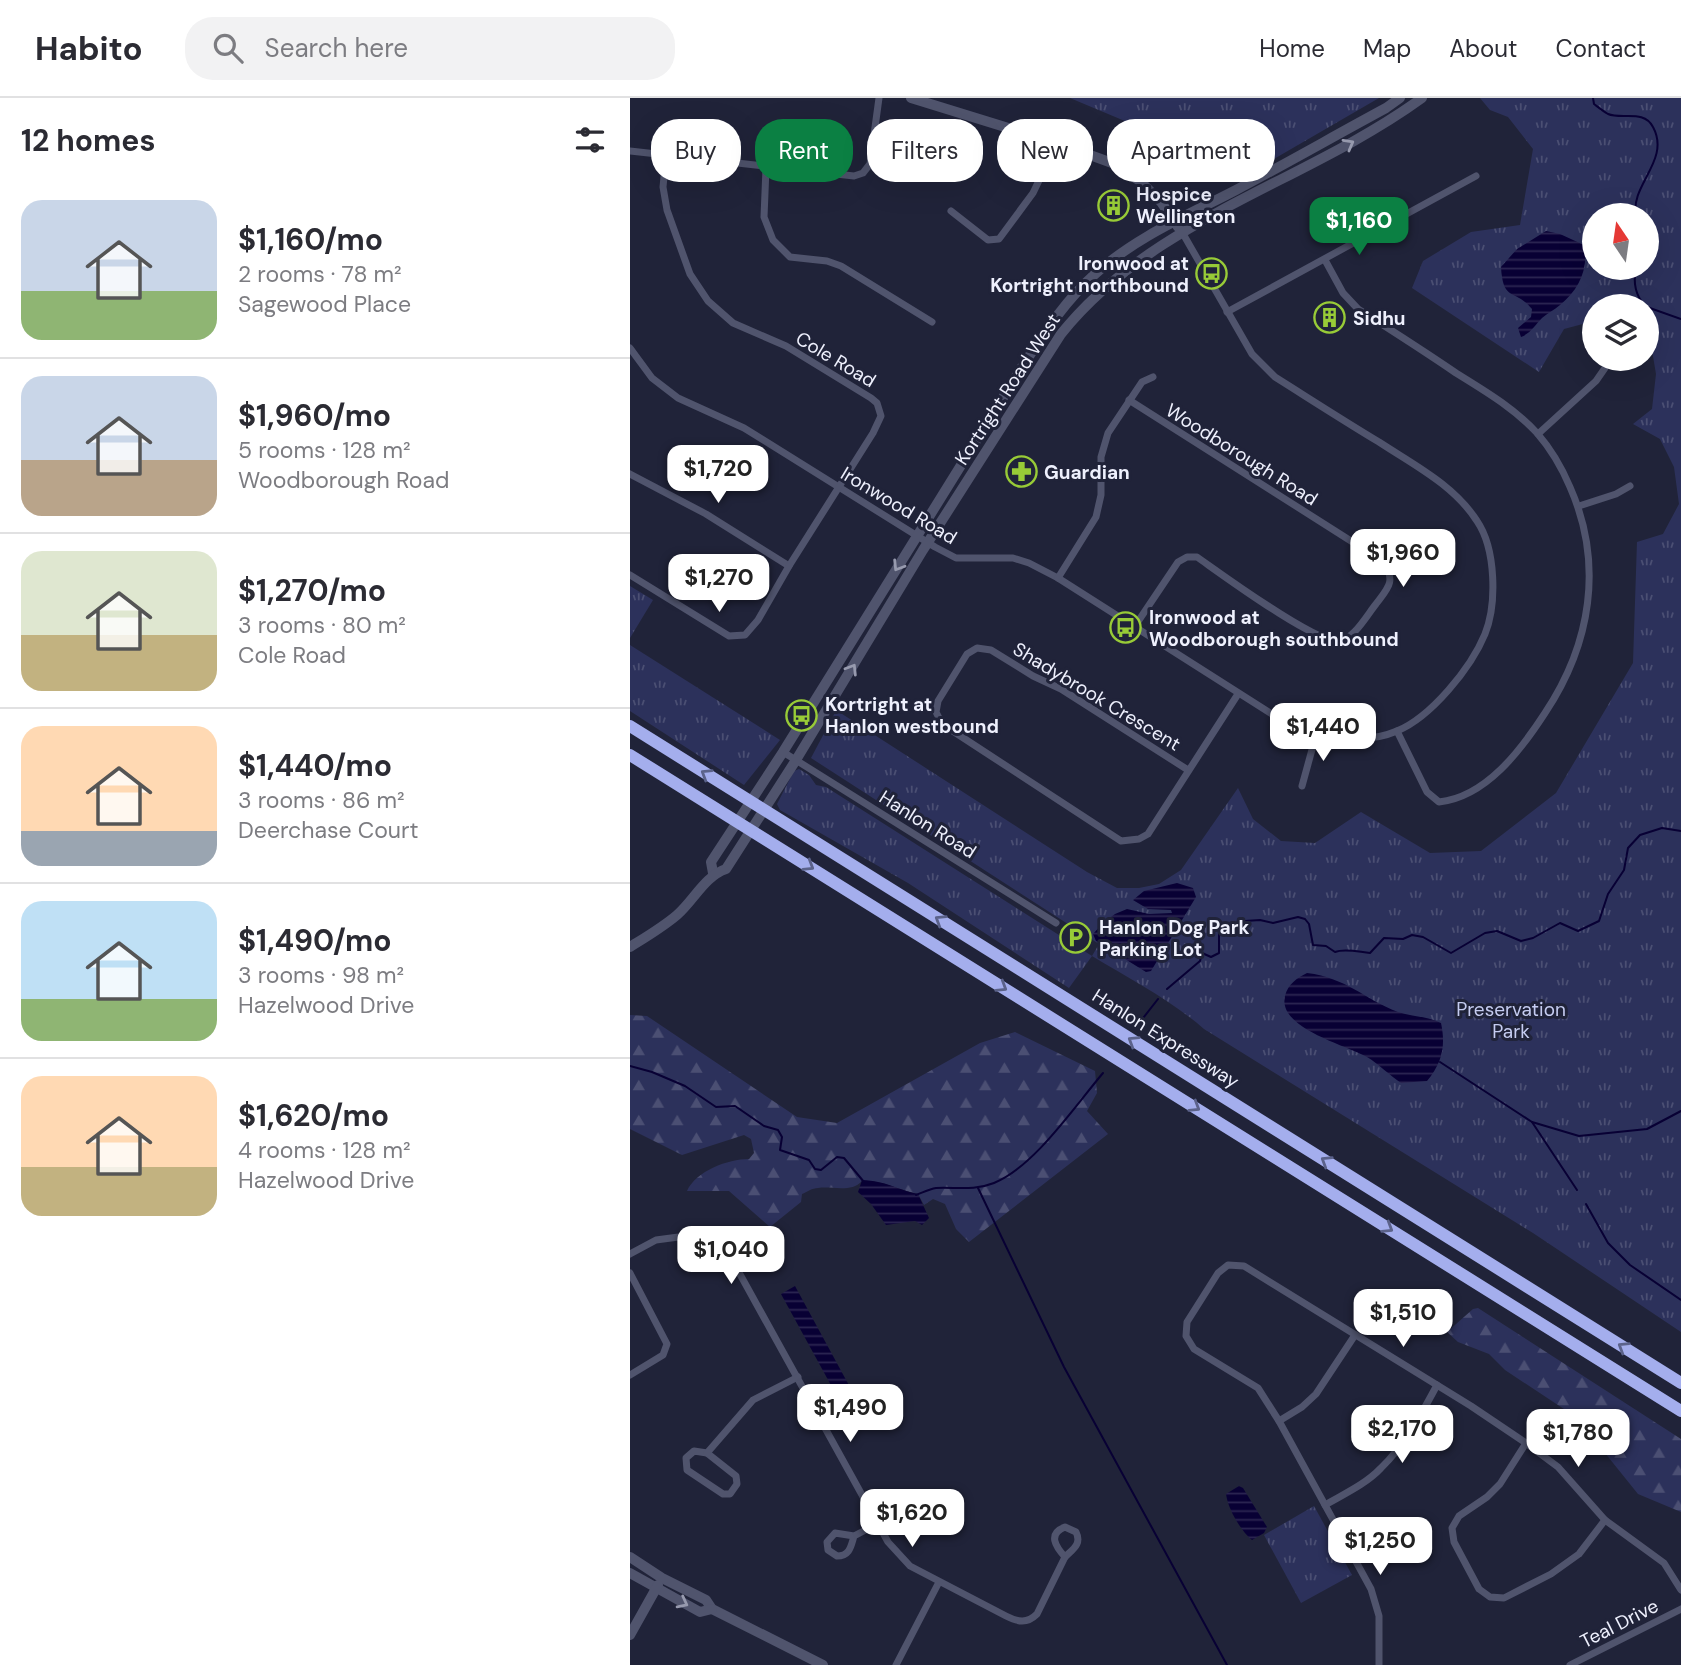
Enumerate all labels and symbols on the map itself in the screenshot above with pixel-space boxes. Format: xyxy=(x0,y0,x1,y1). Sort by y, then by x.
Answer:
one-way arrow xyxy=(1341,139,1354,152)
place label: Hospice Wellington xyxy=(1136,182,1235,229)
building icon: Hospice Wellington xyxy=(1096,188,1130,222)
pin: $1,160 xyxy=(1302,198,1416,257)
north arrow xyxy=(1582,203,1659,280)
place label: Ironwood at Kortright northbound xyxy=(990,251,1189,298)
bus stop icon: Ironwood at Kortright northbound xyxy=(1195,257,1229,291)
building icon: Sidhu xyxy=(1313,301,1347,335)
place label: Sidhu xyxy=(1353,306,1406,331)
street label: Kortright Road West xyxy=(949,309,1066,470)
street label: Cole Road xyxy=(791,326,880,393)
street label: Woodborough Road xyxy=(1161,398,1322,511)
pin: $1,720 xyxy=(661,446,775,505)
pharmacy icon: Guardian xyxy=(1004,455,1038,489)
place label: Guardian xyxy=(1044,460,1130,485)
street label: Ironwood Road xyxy=(836,461,961,550)
pin: $1,960 xyxy=(1346,530,1460,589)
pin: $1,270 xyxy=(662,554,776,614)
one-way arrow xyxy=(894,558,907,571)
place label: Ironwood at Woodborough southbound xyxy=(1149,605,1399,652)
bus stop icon: Ironwood at Woodborough southbound xyxy=(1109,611,1143,645)
street label: Shadybrook Crescent xyxy=(1008,636,1185,756)
one-way arrow xyxy=(844,663,857,676)
place label: Kortright at Hanlon westbound xyxy=(825,692,999,739)
bus stop icon: Kortright at Hanlon westbound xyxy=(785,698,819,732)
pin: $1,440 xyxy=(1266,704,1380,763)
one-way arrow xyxy=(700,769,713,782)
street label: Hanlon Road xyxy=(875,785,981,864)
one-way arrow xyxy=(802,858,815,871)
one-way arrow xyxy=(935,915,948,928)
place label: Hanlon Dog Park Parking Lot xyxy=(1099,915,1249,962)
parking icon: Hanlon Dog Park Parking Lot xyxy=(1059,921,1093,955)
one-way arrow xyxy=(995,978,1008,991)
street label: Hanlon Expressway xyxy=(1088,983,1244,1094)
park label: Preservation Park xyxy=(1456,997,1566,1044)
one-way arrow xyxy=(1128,1036,1141,1049)
one-way arrow xyxy=(1188,1099,1201,1112)
one-way arrow xyxy=(1321,1157,1334,1170)
one-way arrow xyxy=(1380,1219,1393,1232)
pin: $1,040 xyxy=(674,1226,788,1286)
pin: $1,510 xyxy=(1346,1290,1460,1349)
one-way arrow xyxy=(1618,1342,1631,1355)
pin: $1,490 xyxy=(793,1384,907,1444)
pin: $2,170 xyxy=(1345,1406,1459,1465)
pin: $1,780 xyxy=(1521,1410,1635,1469)
pin: $1,620 xyxy=(855,1490,969,1549)
pin: $1,250 xyxy=(1323,1518,1437,1577)
street label: Teal Drive xyxy=(1576,1593,1662,1654)
one-way arrow xyxy=(676,1595,689,1609)

